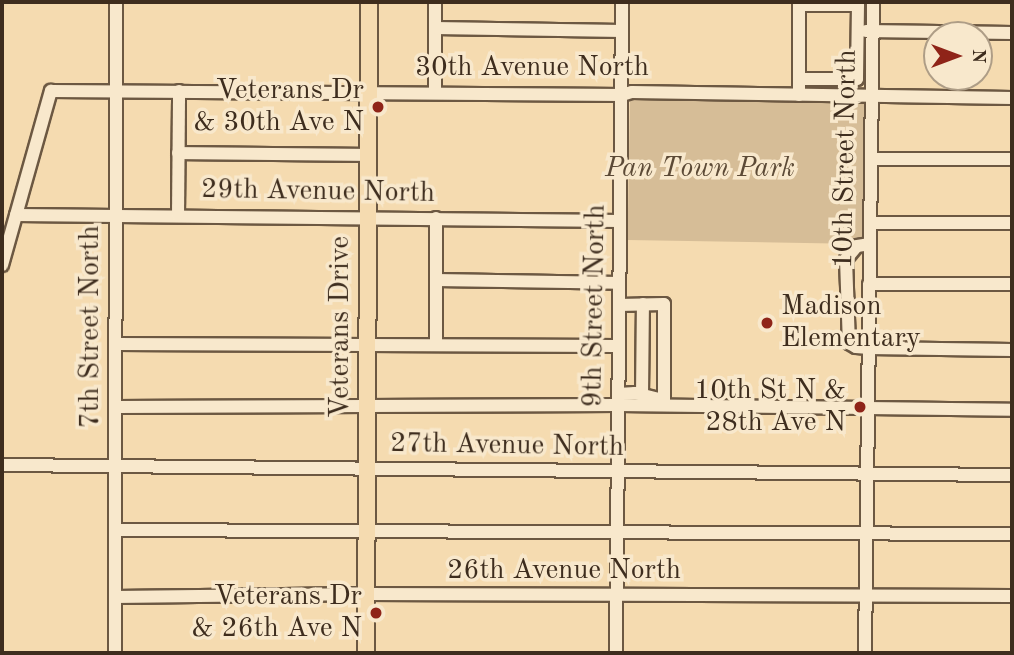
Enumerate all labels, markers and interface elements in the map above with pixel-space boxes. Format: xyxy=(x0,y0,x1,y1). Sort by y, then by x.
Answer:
north arrow xyxy=(923,21,993,91)
street label: 10th Street North xyxy=(827,49,865,269)
text: N xyxy=(968,49,987,63)
street label: 30th Avenue North xyxy=(415,51,649,85)
place label: Veterans Dr & 30th Ave N xyxy=(193,74,364,140)
marker: Veterans Dr & 30th Ave N xyxy=(370,99,386,115)
park label: Pan Town Park xyxy=(605,152,795,186)
street label: 29th Avenue North xyxy=(201,173,435,211)
street label: 9th Street North xyxy=(576,204,614,408)
street label: 7th Street North xyxy=(74,225,108,429)
street label: Veterans Drive xyxy=(324,236,358,418)
place label: Madison Elementary xyxy=(781,290,921,356)
marker: Madison Elementary xyxy=(759,315,775,331)
place label: 10th St N & 28th Ave N xyxy=(694,374,846,440)
marker: 10th St N & 28th Ave N xyxy=(852,399,868,415)
street label: 27th Avenue North xyxy=(390,427,624,465)
street label: 26th Avenue North xyxy=(447,554,681,588)
place label: Veterans Dr & 26th Ave N xyxy=(191,580,362,646)
marker: Veterans Dr & 26th Ave N xyxy=(368,605,384,621)

